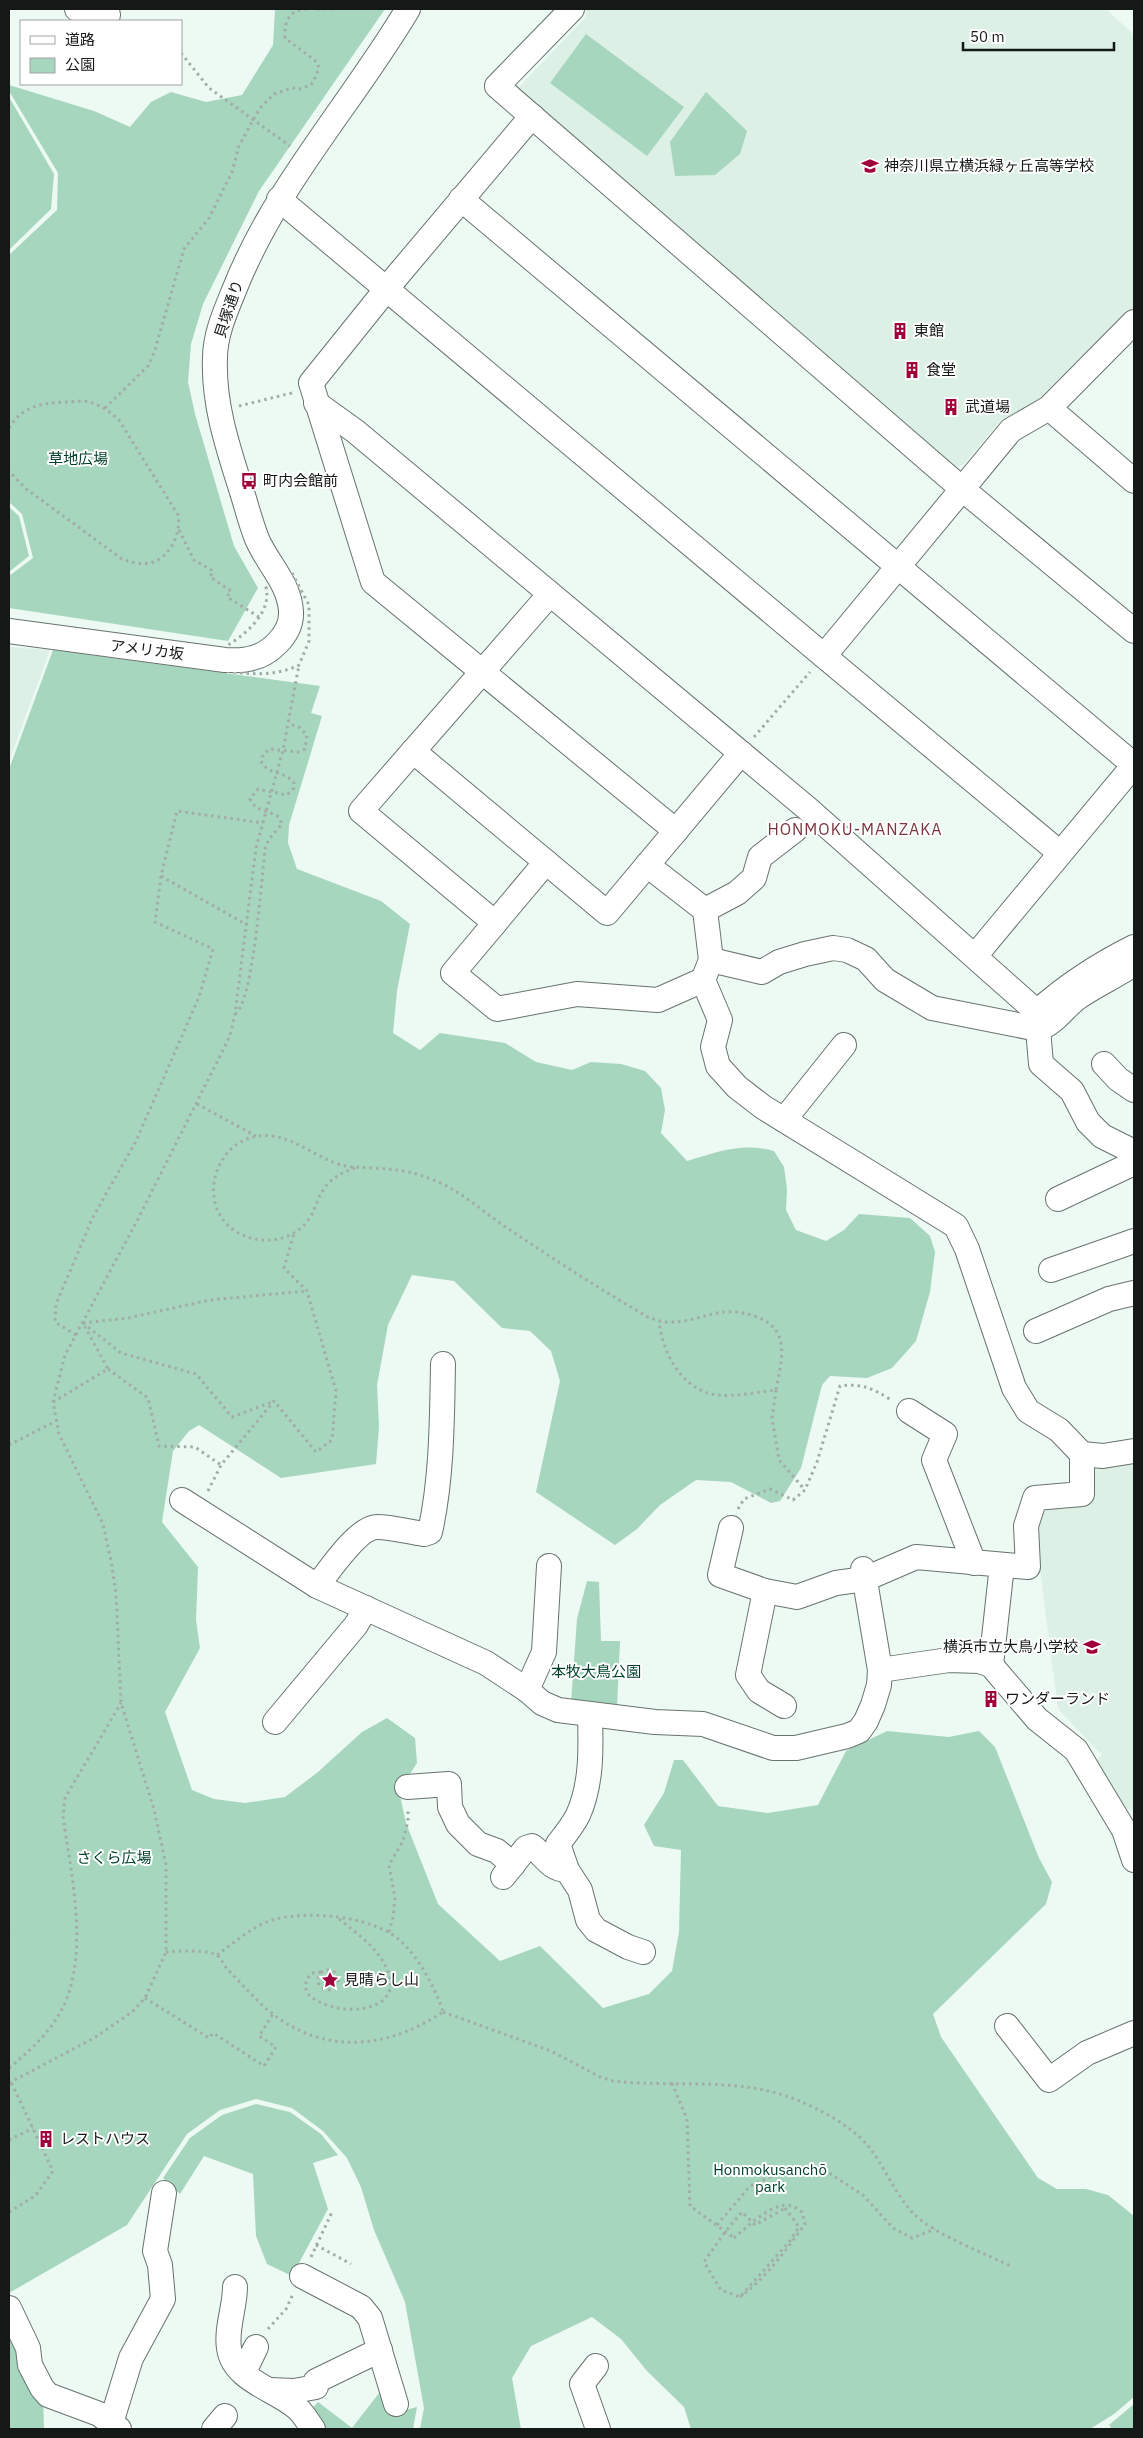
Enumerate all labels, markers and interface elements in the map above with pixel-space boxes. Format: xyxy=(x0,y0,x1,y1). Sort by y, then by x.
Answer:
legend xyxy=(20,20,182,85)
scale bar xyxy=(963,20,1114,52)
text: 50 m xyxy=(970,27,1005,46)
text: 道路 xyxy=(65,30,95,49)
text: 公園 xyxy=(65,55,95,74)
school or university icon: 神奈川県立横浜緑ヶ丘高等学校 xyxy=(860,156,880,176)
place label: 神奈川県立横浜緑ヶ丘高等学校 xyxy=(884,156,1094,175)
street label: 貝塚通り xyxy=(210,277,247,340)
building icon: 東館 xyxy=(890,321,910,341)
place label: 東館 xyxy=(914,321,944,340)
building icon: 食堂 xyxy=(902,360,922,380)
place label: 食堂 xyxy=(926,360,956,379)
building icon: 武道場 xyxy=(941,397,961,417)
place label: 武道場 xyxy=(965,397,1010,416)
park label: 草地広場 xyxy=(48,449,108,468)
bus stop icon: 町内会館前 xyxy=(239,471,259,491)
place label: 町内会館前 xyxy=(263,471,338,490)
street label: アメリカ坂 xyxy=(109,636,185,663)
district label: HONMOKU-MANZAKA xyxy=(767,819,943,839)
place label: 横浜市立大鳥小学校 xyxy=(943,1637,1078,1656)
school or university icon: 横浜市立大鳥小学校 xyxy=(1082,1637,1102,1657)
park label: 本牧大鳥公園 xyxy=(551,1662,641,1681)
building icon: ワンダーランド xyxy=(981,1689,1001,1709)
place label: ワンダーランド xyxy=(1005,1689,1110,1708)
park label: さくら広場 xyxy=(76,1848,152,1867)
place icon: 見晴らし山 xyxy=(320,1970,340,1990)
place label: 見晴らし山 xyxy=(344,1970,419,1989)
building icon: レストハウス xyxy=(36,2129,56,2149)
place label: レストハウス xyxy=(60,2129,150,2148)
park label: Honmokusanchō park xyxy=(713,2160,827,2196)

